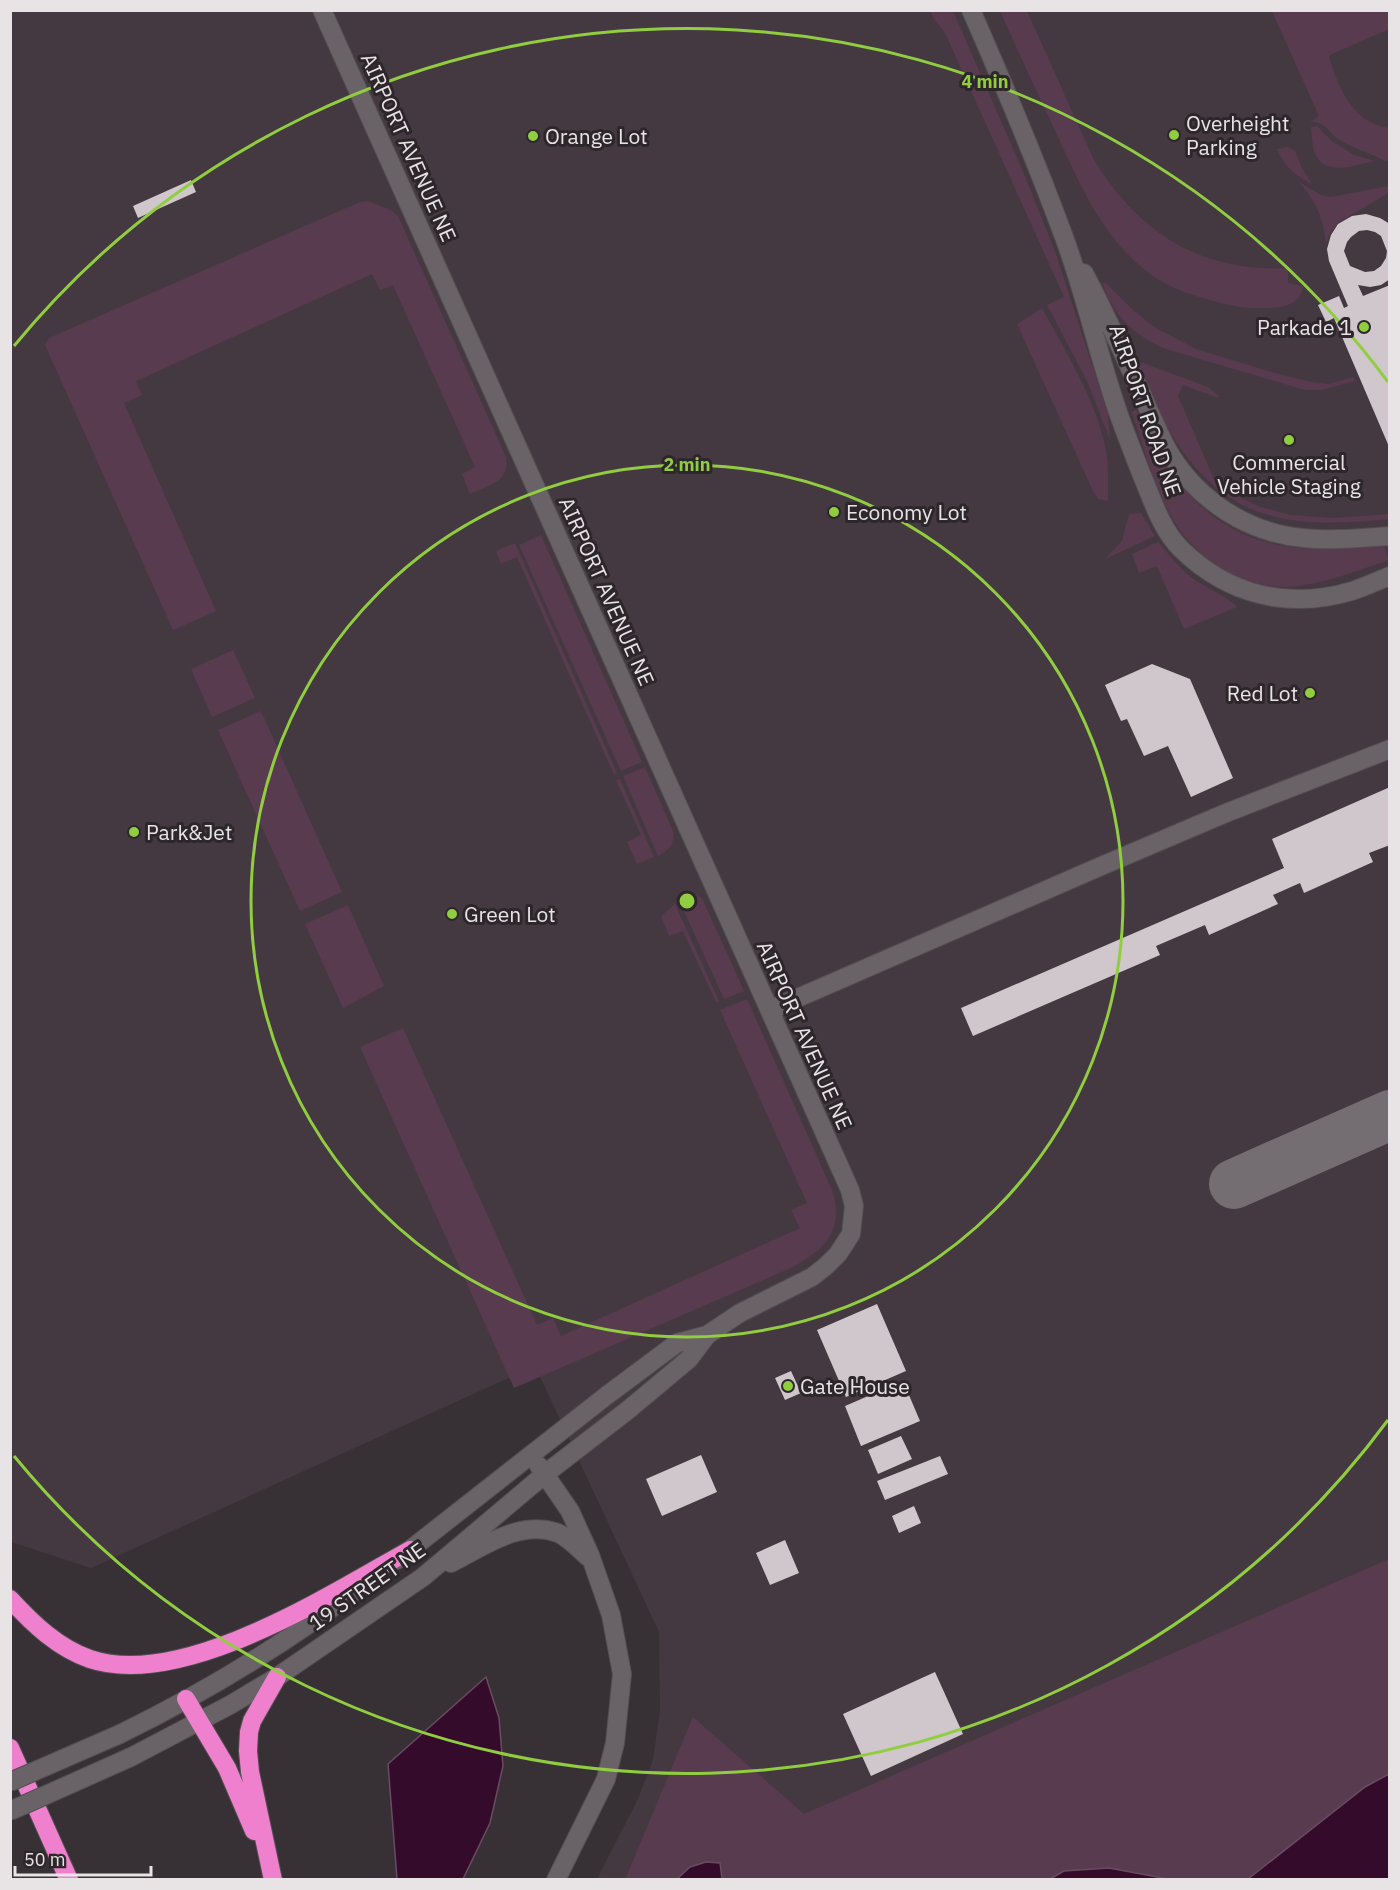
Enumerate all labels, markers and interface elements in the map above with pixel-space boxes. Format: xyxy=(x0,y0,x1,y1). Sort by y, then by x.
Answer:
street label: AIRPORT AVENUE NE xyxy=(355,48,463,246)
text: 4 min xyxy=(961,70,1009,93)
place label: Overheight Parking xyxy=(1186,109,1289,161)
place label: Orange Lot xyxy=(545,122,648,150)
marker: Overheight Parking xyxy=(1167,128,1181,142)
marker: Orange Lot xyxy=(526,129,540,143)
place label: Parkade 1 xyxy=(1257,313,1352,341)
street label: AIRPORT ROAD NE xyxy=(1103,320,1189,500)
marker: Parkade 1 xyxy=(1357,320,1371,334)
marker: Commercial Vehicle Staging xyxy=(1282,433,1296,447)
place label: Commercial Vehicle Staging xyxy=(1217,448,1361,500)
text: 2 min xyxy=(663,453,711,476)
street label: AIRPORT AVENUE NE xyxy=(553,492,661,690)
place label: Economy Lot xyxy=(846,498,967,526)
marker: Economy Lot xyxy=(827,505,841,519)
place label: Red Lot xyxy=(1227,679,1298,707)
marker: Red Lot xyxy=(1303,686,1317,700)
place label: Park&Jet xyxy=(146,818,232,846)
marker: Park&Jet xyxy=(127,825,141,839)
centre of rings xyxy=(677,891,697,911)
place label: Green Lot xyxy=(464,900,556,928)
marker: Green Lot xyxy=(445,907,459,921)
street label: AIRPORT AVENUE NE xyxy=(751,936,859,1134)
place label: Gate House xyxy=(800,1372,910,1400)
marker: Gate House xyxy=(781,1379,795,1393)
street label: 19 STREET NE xyxy=(303,1536,431,1636)
scale bar xyxy=(15,1839,152,1877)
text: 50 m xyxy=(24,1848,66,1871)

